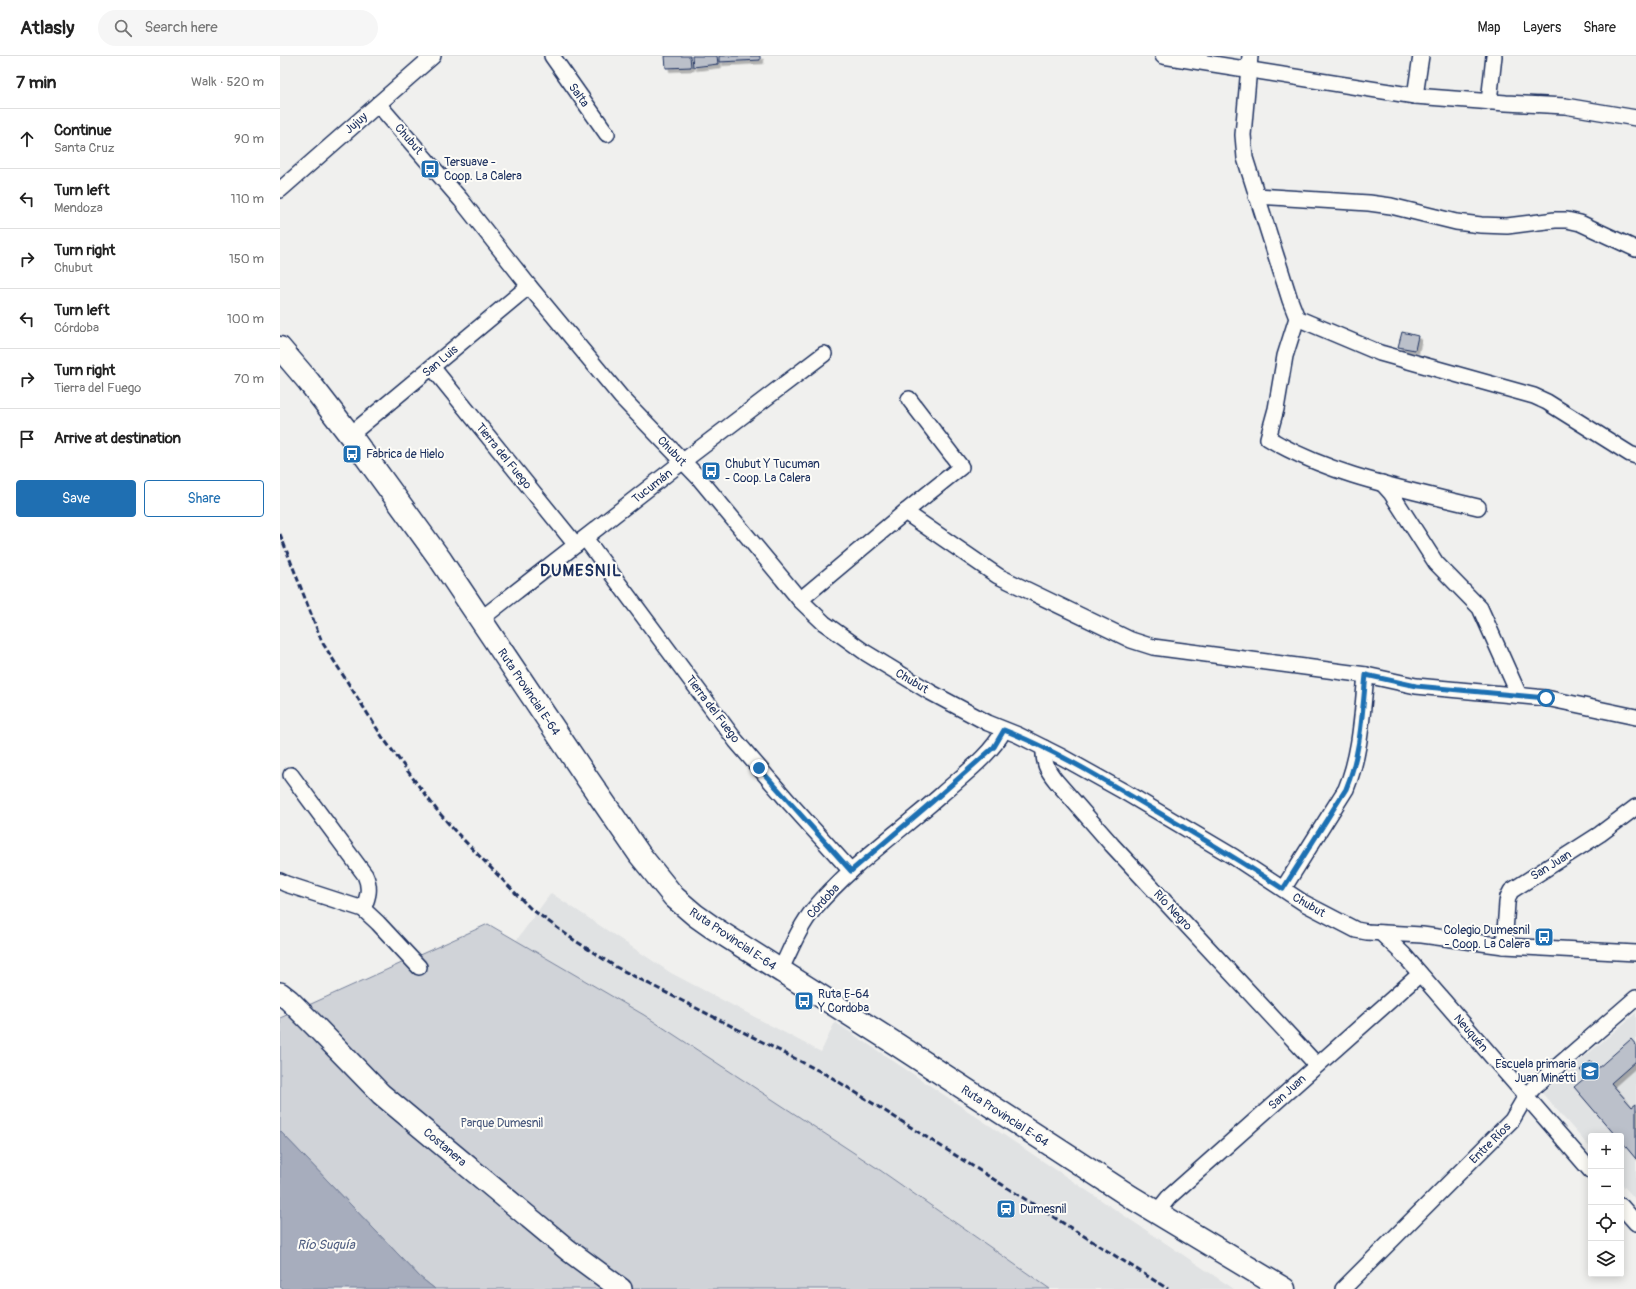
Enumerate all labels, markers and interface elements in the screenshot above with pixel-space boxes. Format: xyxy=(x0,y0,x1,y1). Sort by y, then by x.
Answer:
search box xyxy=(98,10,378,46)
text: Atlasly xyxy=(20,16,74,40)
icon: search xyxy=(112,17,134,39)
text: Search here xyxy=(144,18,218,37)
text: Map xyxy=(1478,19,1501,36)
text: Layers xyxy=(1523,19,1561,36)
text: Share xyxy=(1583,19,1616,36)
text: 7 min xyxy=(16,72,56,93)
text: Walk · 520 m xyxy=(191,74,264,90)
street label: Salta xyxy=(565,80,592,111)
street label: Jujuy xyxy=(342,109,371,137)
text: Continue xyxy=(54,121,112,140)
street label: Chubut xyxy=(391,121,426,158)
icon: ahead xyxy=(16,128,38,150)
text: 90 m xyxy=(234,131,264,147)
text: Santa Cruz xyxy=(54,140,115,156)
place label: Tersuave - Coop. La Calera xyxy=(444,155,522,184)
bus stop icon: Tersuave - Coop. La Calera xyxy=(419,158,441,180)
text: Turn left xyxy=(54,181,110,200)
icon: left xyxy=(16,188,38,210)
text: 110 m xyxy=(231,191,264,207)
text: Mendoza xyxy=(54,200,103,216)
text: Turn right xyxy=(54,241,115,260)
icon: right xyxy=(16,248,38,270)
text: 150 m xyxy=(229,251,264,267)
text: Chubut xyxy=(54,260,93,276)
text: Turn left xyxy=(54,301,110,320)
icon: left xyxy=(16,308,38,330)
text: 100 m xyxy=(227,311,264,327)
text: Córdoba xyxy=(54,320,99,336)
street label: San Luis xyxy=(419,342,462,381)
text: Turn right xyxy=(54,361,115,380)
icon: right xyxy=(16,368,38,390)
text: 70 m xyxy=(234,371,264,387)
text: Tierra del Fuego xyxy=(54,380,141,396)
street label: Tierra del Fuego xyxy=(472,420,535,493)
icon: arrive xyxy=(16,428,38,450)
text: Arrive at destination xyxy=(54,429,181,448)
street label: Chubut xyxy=(654,433,690,470)
bus stop icon: Fabrica de Hielo xyxy=(341,443,363,465)
place label: Fabrica de Hielo xyxy=(366,447,445,462)
place label: Chubut Y Tucuman - Coop. La Calera xyxy=(725,457,820,486)
bus stop icon: Chubut Y Tucuman - Coop. La Calera xyxy=(700,460,722,482)
street label: Tucumán xyxy=(629,466,676,507)
button: Save xyxy=(16,480,136,517)
button: Share xyxy=(144,480,264,517)
district label: DUMESNIL xyxy=(540,561,622,581)
street label: Ruta Provincial E-64 xyxy=(494,646,563,739)
street label: Chubut xyxy=(893,666,931,697)
street label: Tierra del Fuego xyxy=(682,673,743,746)
route start xyxy=(1537,689,1555,707)
route end xyxy=(750,759,768,777)
street label: San Juan xyxy=(1528,847,1575,884)
street label: Córdoba xyxy=(804,881,843,922)
street label: Río Negro xyxy=(1150,887,1196,934)
street label: Chubut xyxy=(1289,890,1328,921)
street label: Ruta Provincial E-64 xyxy=(686,905,779,974)
place label: Colegio Dumesnil - Coop. La Calera xyxy=(1443,923,1530,952)
bus stop icon: Colegio Dumesnil - Coop. La Calera xyxy=(1533,926,1555,948)
place label: Ruta E-64 Y Cordoba xyxy=(817,987,869,1016)
bus stop icon: Ruta E-64 Y Cordoba xyxy=(793,990,815,1012)
street label: Neuquén xyxy=(1450,1011,1491,1055)
place label: Escuela primaria Juan Minetti xyxy=(1495,1057,1576,1086)
school or university icon: Escuela primaria Juan Minetti xyxy=(1579,1060,1601,1082)
street label: San Juan xyxy=(1265,1071,1309,1113)
street label: Ruta Provincial E-64 xyxy=(958,1082,1051,1150)
park label: Parque Dumesnil xyxy=(461,1116,544,1131)
street label: Entre Ríos xyxy=(1467,1119,1515,1167)
street label: Costanera xyxy=(420,1125,470,1170)
map controls xyxy=(1588,1133,1624,1277)
button: + xyxy=(1588,1133,1624,1169)
button: − xyxy=(1588,1169,1624,1205)
station icon: Dumesnil xyxy=(995,1198,1017,1220)
place label: Dumesnil xyxy=(1020,1202,1067,1217)
button: locate xyxy=(1588,1205,1624,1241)
water label: Río Suquía xyxy=(297,1237,356,1253)
button: layers xyxy=(1588,1241,1624,1277)

